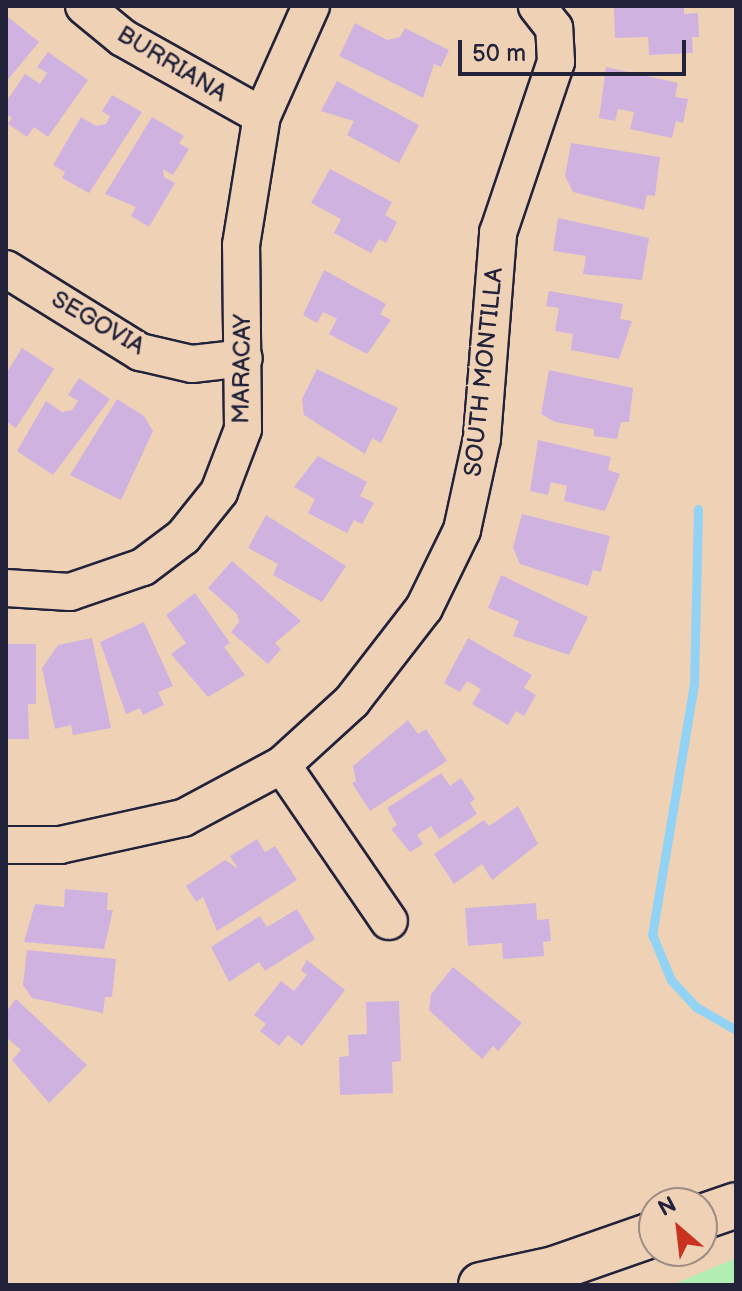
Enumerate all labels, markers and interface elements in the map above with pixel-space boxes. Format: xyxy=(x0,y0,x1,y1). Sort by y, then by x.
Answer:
street label: BURRIANA xyxy=(112,20,232,108)
scale bar xyxy=(462,24,690,74)
text: 50 m xyxy=(472,39,526,68)
street label: SOUTH MONTILLA xyxy=(459,266,509,478)
street label: SEGOVIA xyxy=(46,285,150,361)
street label: MARACAY xyxy=(227,314,257,424)
north arrow xyxy=(638,1187,718,1267)
text: N xyxy=(654,1191,681,1223)

